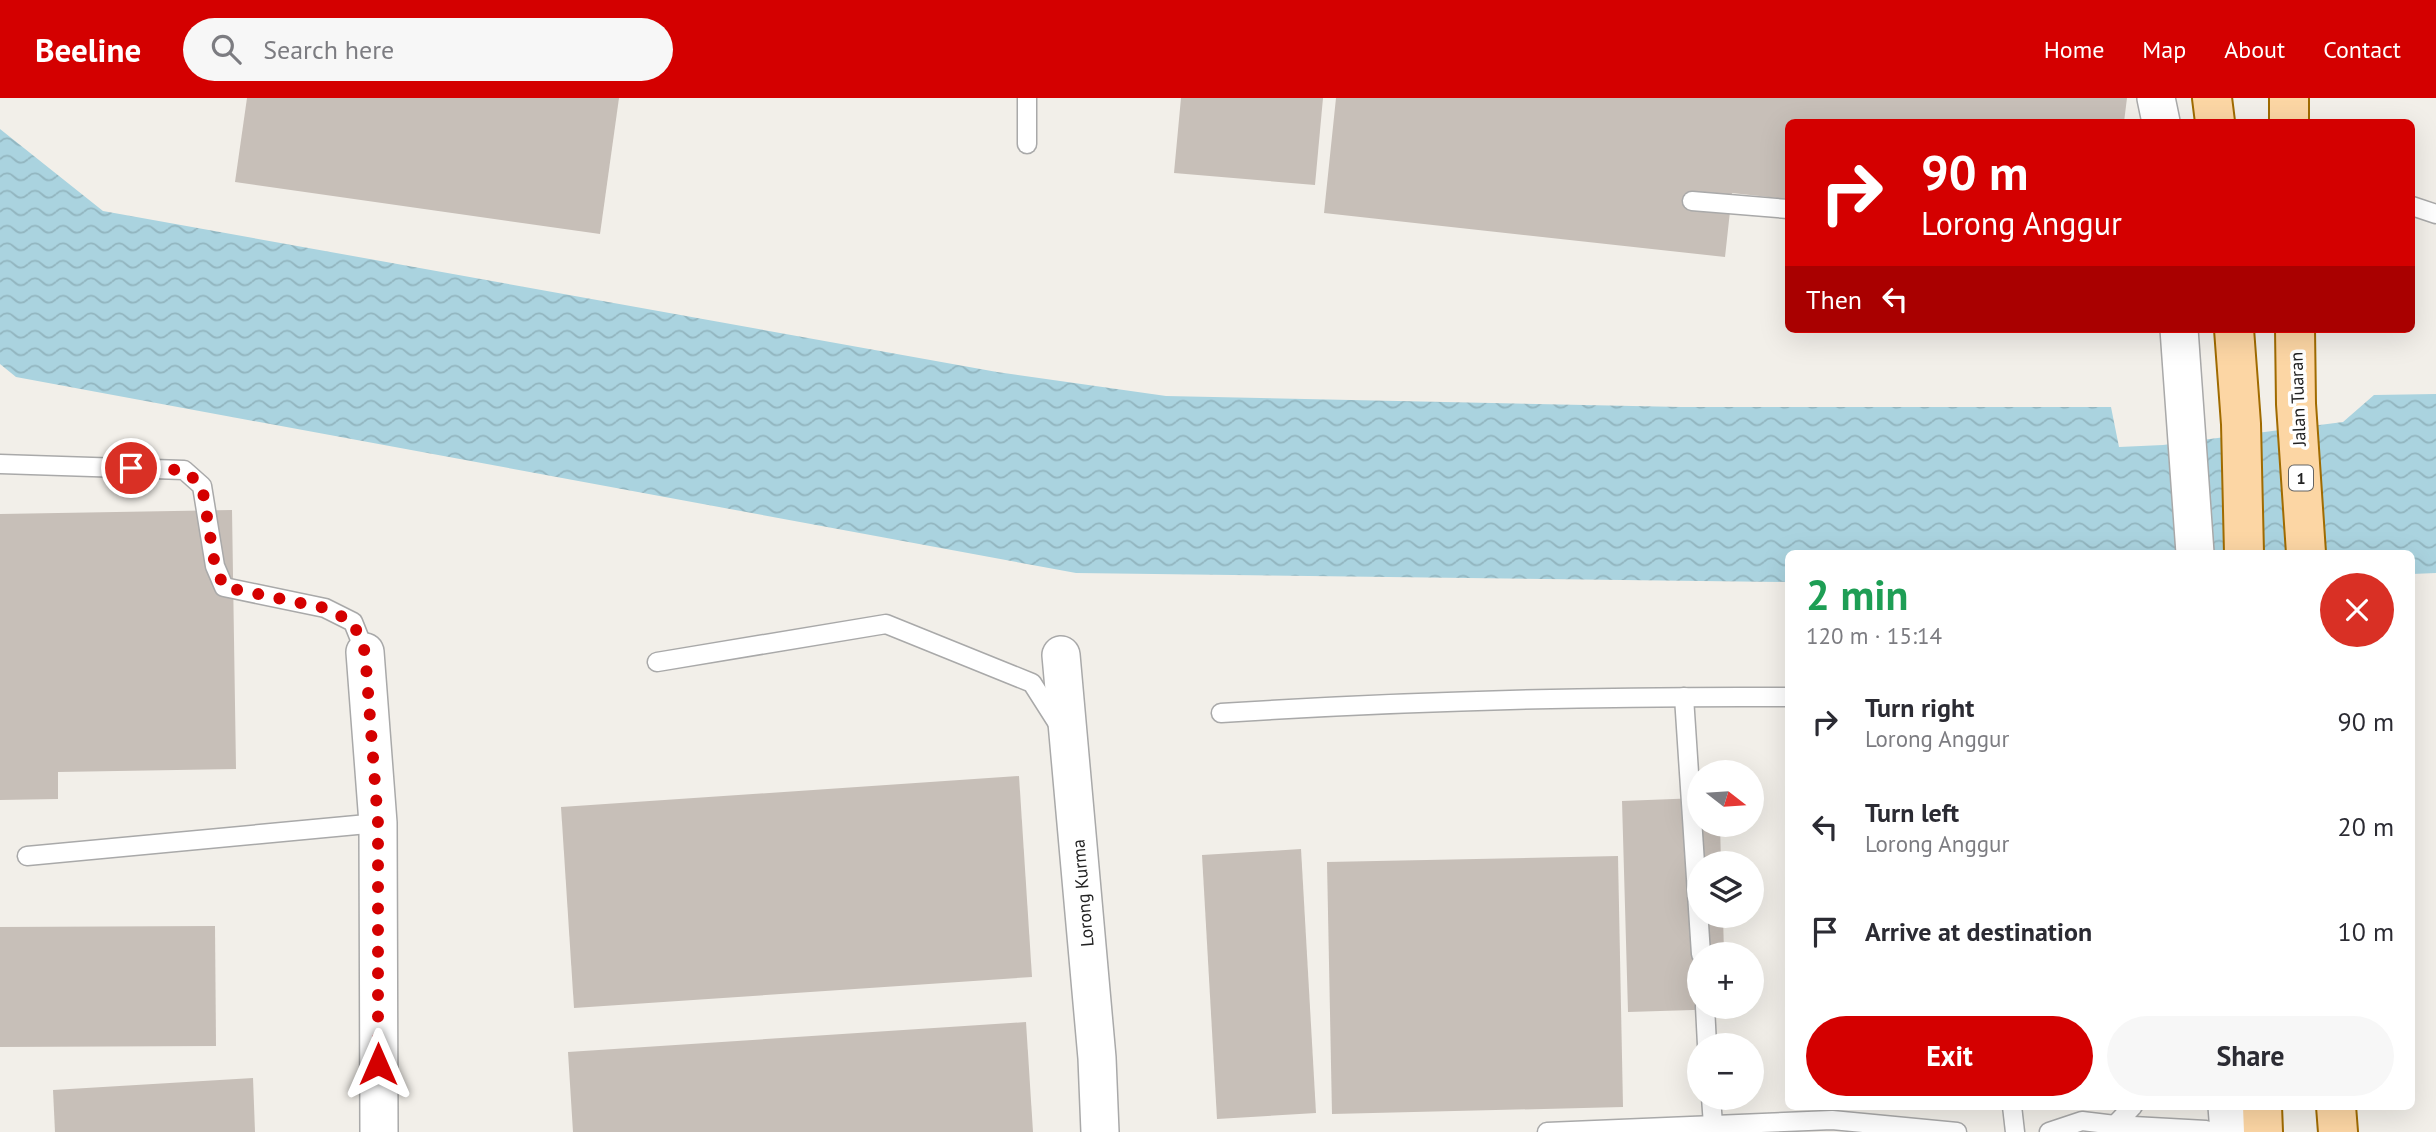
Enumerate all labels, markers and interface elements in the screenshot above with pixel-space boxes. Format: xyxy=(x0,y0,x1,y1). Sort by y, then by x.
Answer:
search box xyxy=(183,18,673,81)
text: Beeline xyxy=(35,28,141,71)
icon: search xyxy=(207,30,245,68)
text: Search here xyxy=(263,33,394,66)
text: Home xyxy=(2044,34,2104,65)
text: Map xyxy=(2142,34,2186,65)
text: About xyxy=(2224,34,2285,65)
text: Contact xyxy=(2323,34,2401,65)
text: 90 m xyxy=(1921,140,2028,204)
icon: right xyxy=(1806,147,1897,238)
text: Lorong Anggur xyxy=(1921,202,2122,244)
icon: left xyxy=(1876,280,1914,318)
text: Then xyxy=(1806,283,1862,316)
street label: Jalan Tuaran xyxy=(2284,352,2311,447)
pin xyxy=(101,438,161,498)
icon: arrive xyxy=(112,449,150,487)
road number: 1 xyxy=(2289,466,2313,490)
text: 2 min xyxy=(1806,567,1908,622)
button: close xyxy=(2320,573,2394,647)
text: 120 m · 15:14 xyxy=(1806,621,1942,650)
text: Turn right xyxy=(1865,691,1974,724)
icon: right xyxy=(1806,703,1844,741)
text: 90 m xyxy=(2338,705,2394,738)
text: Lorong Anggur xyxy=(1865,724,2009,753)
north arrow xyxy=(1687,760,1764,836)
map controls xyxy=(1687,760,1764,1110)
text: Turn left xyxy=(1865,796,1959,829)
icon: left xyxy=(1806,808,1844,846)
text: 20 m xyxy=(2338,810,2394,843)
text: Lorong Anggur xyxy=(1865,829,2009,858)
street label: Lorong Kurma xyxy=(1066,838,1099,948)
button: layers xyxy=(1687,851,1764,928)
icon: arrive xyxy=(1806,913,1844,951)
text: Arrive at destination xyxy=(1865,915,2092,948)
text: 10 m xyxy=(2338,915,2394,948)
button: + xyxy=(1687,942,1764,1019)
button: Exit xyxy=(1806,1016,2093,1096)
button: Share xyxy=(2107,1016,2394,1096)
position arrow xyxy=(341,1027,415,1101)
button: − xyxy=(1687,1033,1764,1110)

